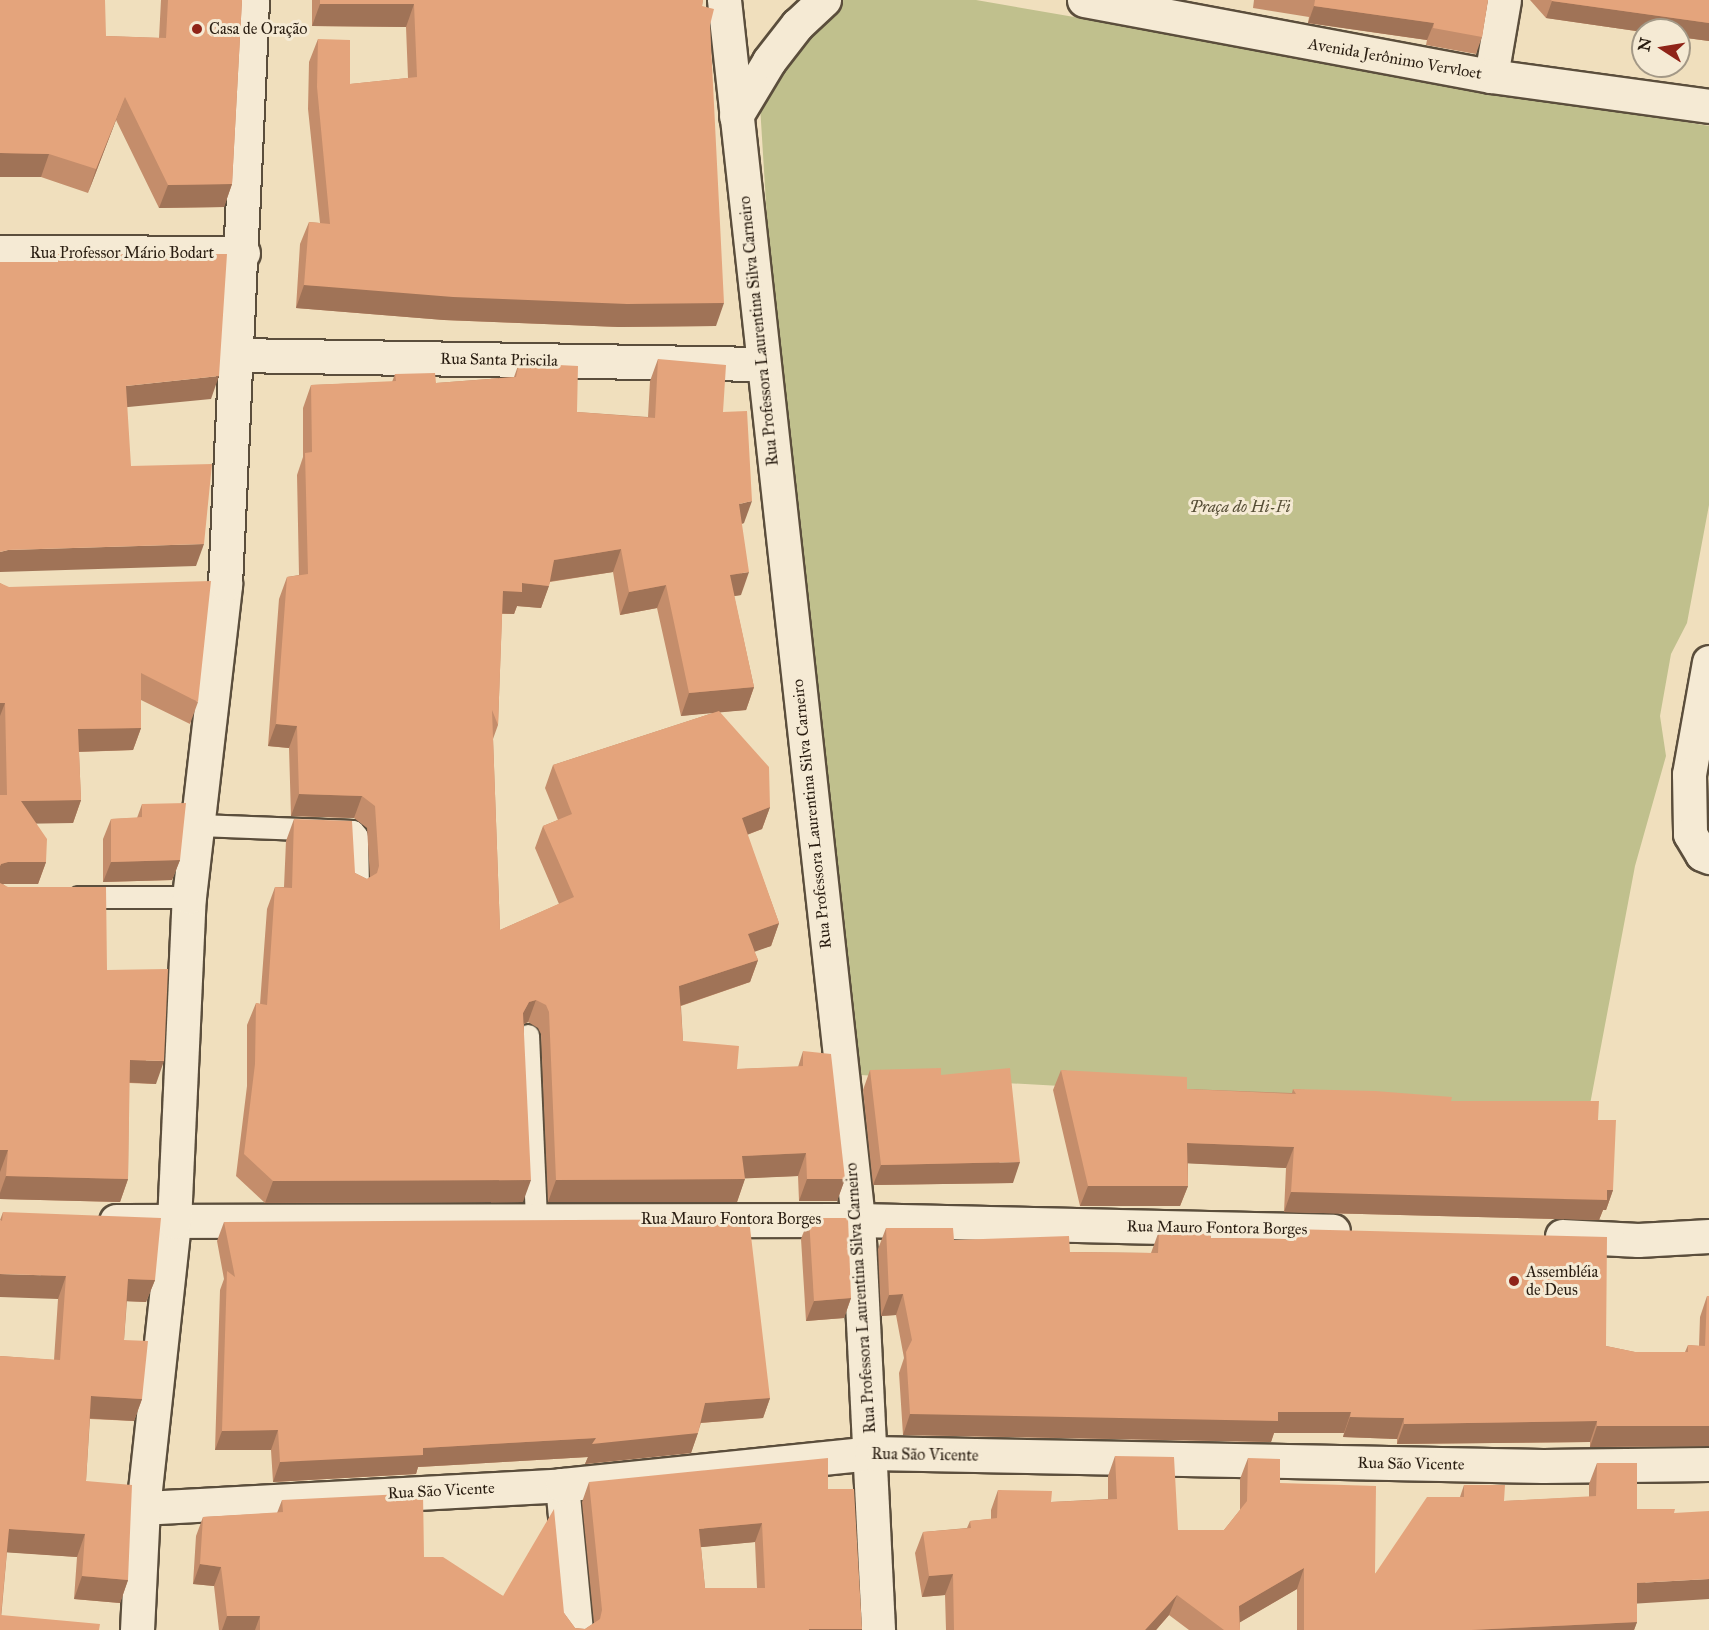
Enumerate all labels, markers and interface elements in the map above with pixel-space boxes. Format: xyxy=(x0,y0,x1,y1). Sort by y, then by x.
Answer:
north arrow xyxy=(1631,18,1691,78)
place label: Casa de Oração xyxy=(209,19,307,39)
marker: Casa de Oração xyxy=(190,22,204,36)
street label: Avenida Jerônimo Vervloet xyxy=(1307,34,1483,84)
text: N xyxy=(1634,36,1656,53)
street label: Rua Professora Laurentina Silva Carneiro xyxy=(735,195,783,467)
street label: Rua Professor Mário Bodart xyxy=(30,243,214,263)
street label: Rua Santa Priscila xyxy=(440,349,558,371)
park label: Praça do Hi-Fi xyxy=(1190,497,1290,517)
street label: Rua Professora Laurentina Silva Carneiro xyxy=(788,678,836,950)
street label: Rua Professora Laurentina Silva Carneiro xyxy=(842,1162,880,1434)
street label: Rua Mauro Fontora Borges xyxy=(641,1209,821,1229)
street label: Rua Mauro Fontora Borges xyxy=(1126,1217,1308,1239)
place label: Assembléia de Deus xyxy=(1526,1262,1598,1300)
marker: Assembléia de Deus xyxy=(1507,1274,1521,1288)
street label: Rua São Vicente xyxy=(871,1444,979,1466)
street label: Rua São Vicente xyxy=(1357,1453,1465,1475)
street label: Rua São Vicente xyxy=(387,1479,495,1503)

